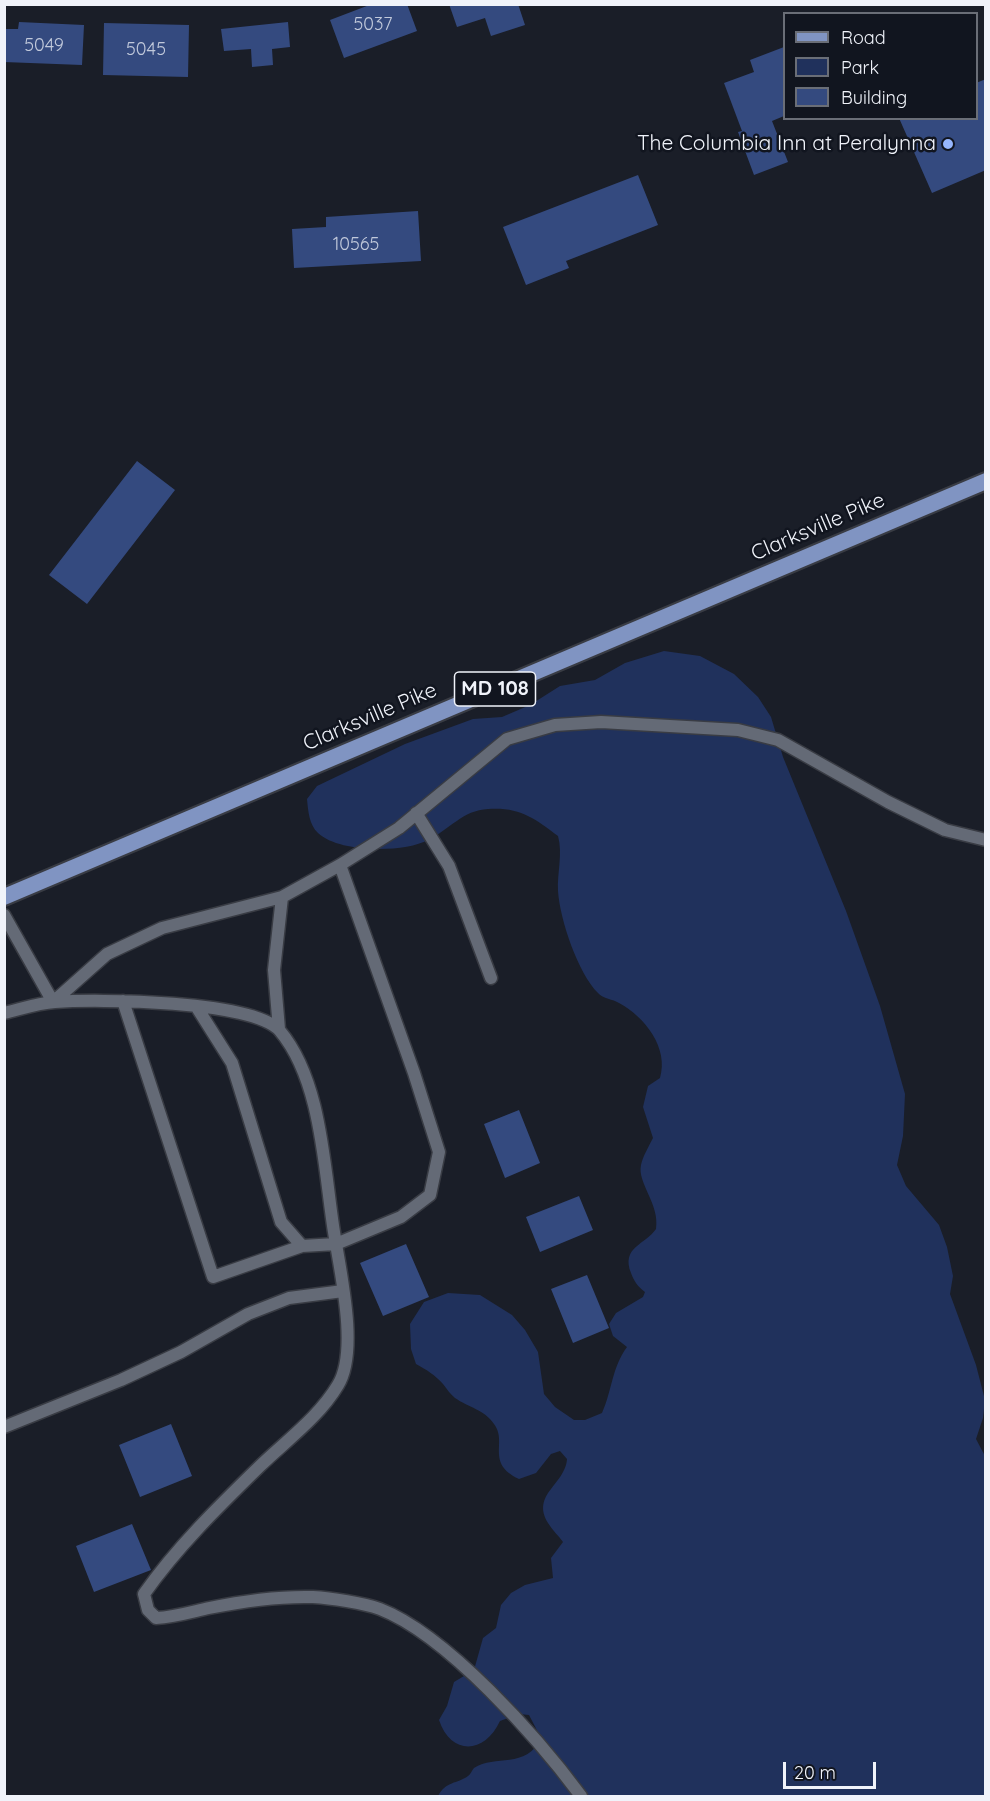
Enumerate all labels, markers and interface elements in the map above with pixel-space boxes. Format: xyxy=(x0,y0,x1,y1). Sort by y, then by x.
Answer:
legend xyxy=(783,12,978,120)
house number: 5037 xyxy=(353,14,393,36)
text: Road xyxy=(841,26,886,49)
house number: 5049 xyxy=(24,35,64,57)
house number: 5045 xyxy=(126,39,166,61)
text: Park xyxy=(841,56,879,79)
text: Building xyxy=(841,86,907,109)
place label: The Columbia Inn at Peralynna xyxy=(637,131,936,157)
marker: The Columbia Inn at Peralynna xyxy=(941,137,955,151)
house number: 10565 xyxy=(333,234,379,256)
street label: Clarksville Pike xyxy=(747,488,889,566)
road number: MD 108 xyxy=(454,672,536,706)
street label: Clarksville Pike xyxy=(299,678,441,756)
scale bar xyxy=(786,1750,879,1788)
text: 20 m xyxy=(794,1761,836,1784)

